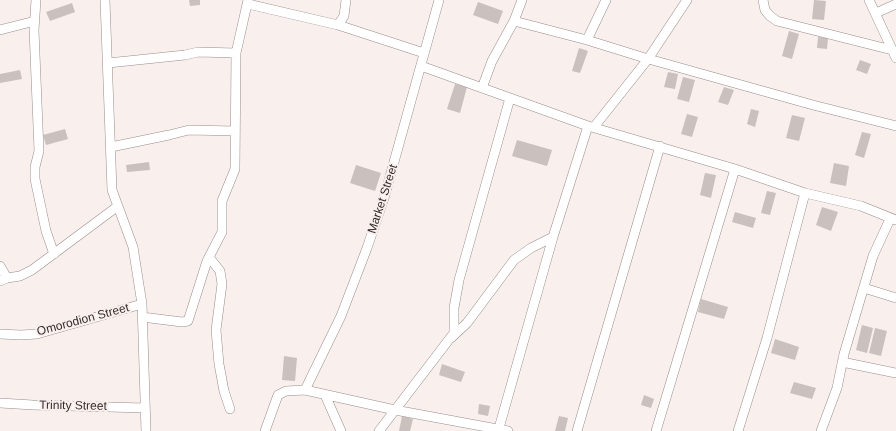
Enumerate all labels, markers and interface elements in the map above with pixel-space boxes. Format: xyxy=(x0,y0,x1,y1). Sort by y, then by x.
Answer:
street label: Market Street xyxy=(365,163,401,235)
street label: Omorodion Street xyxy=(35,301,131,339)
street label: Trinity Street xyxy=(39,398,107,414)

